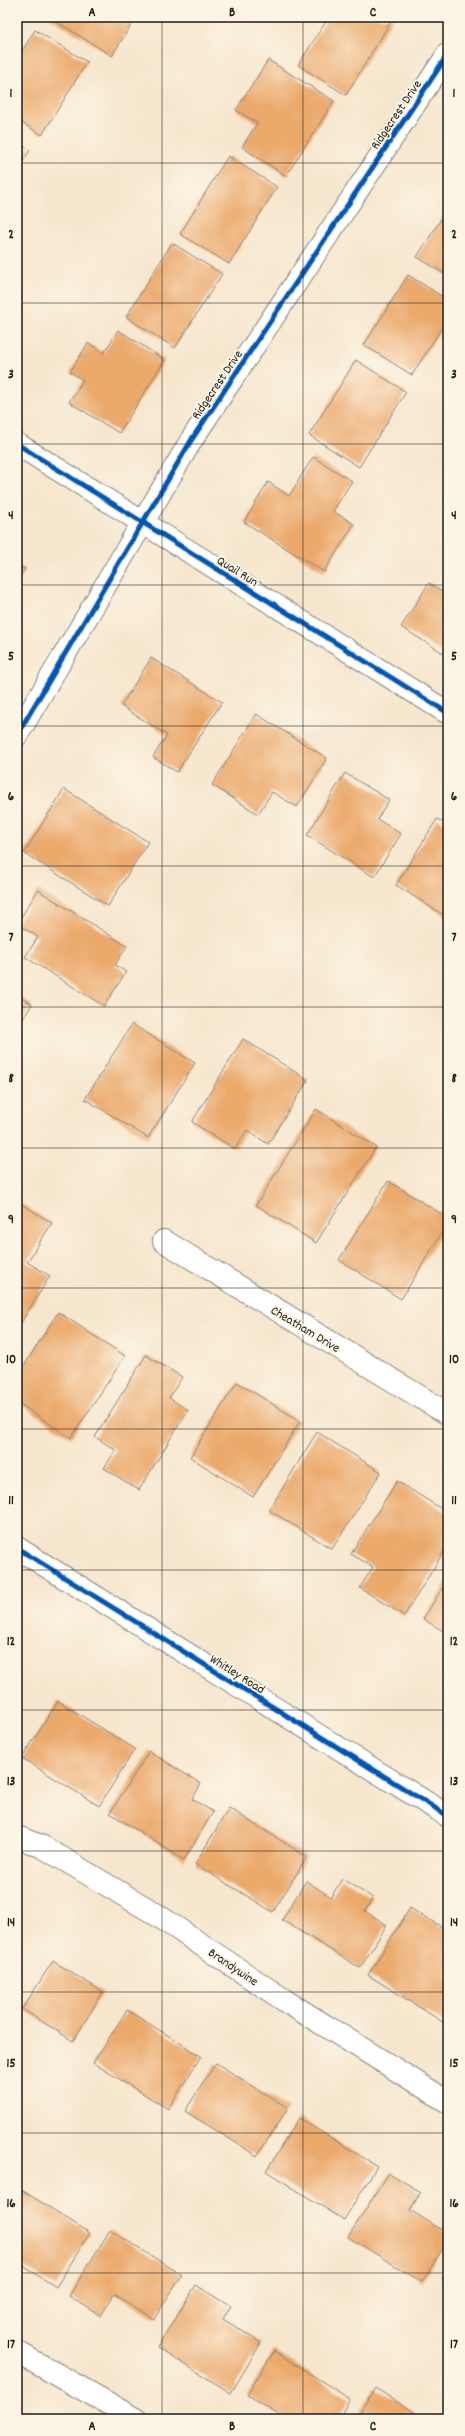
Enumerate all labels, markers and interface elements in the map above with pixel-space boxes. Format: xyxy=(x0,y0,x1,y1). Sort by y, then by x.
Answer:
text: A xyxy=(88,4,96,23)
text: B xyxy=(229,4,235,23)
text: C xyxy=(370,4,377,23)
street label: Ridgecrest Drive xyxy=(367,77,428,154)
text: 1 xyxy=(10,85,13,104)
text: 1 xyxy=(453,85,456,104)
text: 2 xyxy=(8,226,14,245)
text: 2 xyxy=(451,226,457,245)
street label: Ridgecrest Drive xyxy=(188,347,249,424)
text: 3 xyxy=(8,366,14,385)
text: 3 xyxy=(451,366,457,385)
text: 4 xyxy=(8,507,14,526)
text: 4 xyxy=(451,507,457,526)
street label: Quail Run xyxy=(212,552,261,592)
text: 5 xyxy=(8,648,14,667)
text: 5 xyxy=(451,648,457,667)
text: 6 xyxy=(8,788,15,807)
text: 6 xyxy=(451,788,458,807)
text: 7 xyxy=(9,929,14,948)
text: 7 xyxy=(452,929,457,948)
text: 8 xyxy=(8,1070,14,1089)
text: 8 xyxy=(451,1070,457,1089)
text: 9 xyxy=(8,1211,14,1230)
text: 9 xyxy=(451,1211,457,1230)
street label: Cheatham Drive xyxy=(266,1302,343,1359)
text: 10 xyxy=(6,1351,16,1370)
text: 10 xyxy=(449,1351,459,1370)
text: 11 xyxy=(8,1492,14,1511)
text: 11 xyxy=(451,1492,457,1511)
text: 12 xyxy=(7,1633,16,1652)
text: 12 xyxy=(450,1633,459,1652)
street label: Whitley Road xyxy=(205,1651,268,1700)
text: 13 xyxy=(7,1773,16,1792)
text: 13 xyxy=(450,1773,459,1792)
text: 14 xyxy=(7,1914,15,1933)
text: 14 xyxy=(450,1914,458,1933)
street label: Brandywine xyxy=(204,1944,262,1992)
text: 15 xyxy=(7,2055,15,2074)
text: 15 xyxy=(450,2055,458,2074)
text: 16 xyxy=(6,2195,16,2214)
text: 16 xyxy=(449,2195,459,2214)
text: 17 xyxy=(7,2336,15,2355)
text: 17 xyxy=(450,2336,458,2355)
text: A xyxy=(88,2418,96,2436)
text: B xyxy=(229,2418,235,2436)
text: C xyxy=(370,2418,377,2436)

